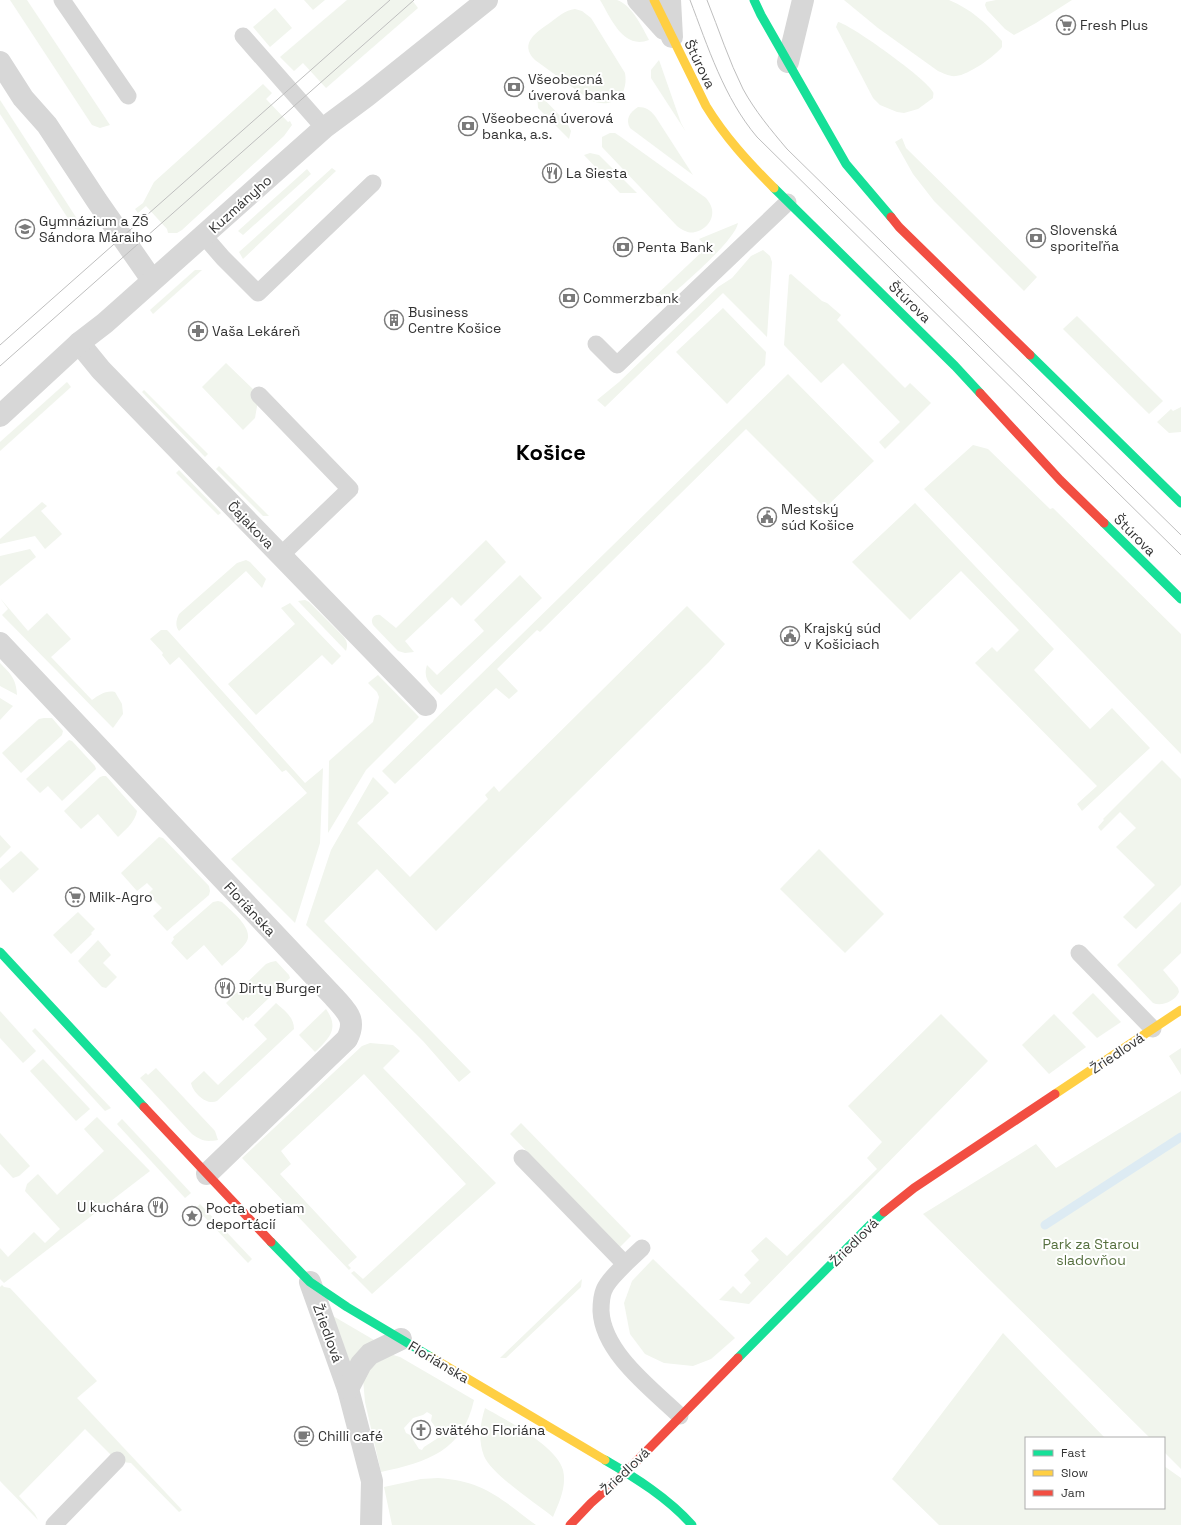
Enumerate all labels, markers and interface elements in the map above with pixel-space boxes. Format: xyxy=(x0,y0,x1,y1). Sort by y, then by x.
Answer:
supermarket icon: Fresh Plus xyxy=(1055,14,1077,36)
place label: Fresh Plus xyxy=(1080,16,1148,34)
street label: Štúrova xyxy=(680,37,720,91)
place label: Všeobecná úverová banka xyxy=(528,70,626,104)
bank icon: Všeobecná úverová banka xyxy=(503,76,525,98)
place label: Všeobecná úverová banka, a.s. xyxy=(482,109,613,143)
bank icon: Všeobecná úverová banka, a.s. xyxy=(457,115,479,137)
restaurant icon: La Siesta xyxy=(541,162,563,184)
place label: La Siesta xyxy=(566,164,627,182)
street label: Kuzmányho xyxy=(205,171,275,237)
place label: Gymnázium a ZŠ Sándora Máraiho xyxy=(39,212,153,246)
school or university icon: Gymnázium a ZŠ Sándora Máraiho xyxy=(14,218,36,240)
place label: Slovenská sporiteľňa xyxy=(1050,221,1119,255)
bank icon: Slovenská sporiteľňa xyxy=(1025,227,1047,249)
bank icon: Penta Bank xyxy=(612,236,634,258)
place label: Penta Bank xyxy=(637,238,714,256)
street label: Štúrova xyxy=(885,277,935,327)
bank icon: Commerzbank xyxy=(558,287,580,309)
place label: Commerzbank xyxy=(583,289,679,307)
place label: Business Centre Košice xyxy=(408,303,501,337)
building icon: Business Centre Košice xyxy=(383,309,405,331)
pharmacy icon: Vaša Lekáreň xyxy=(187,320,209,342)
place label: Vaša Lekáreň xyxy=(212,322,300,340)
district label: Košice xyxy=(516,438,586,466)
street label: Čajakova xyxy=(224,497,278,553)
place label: Mestský súd Košice xyxy=(781,500,854,534)
public building icon: Mestský súd Košice xyxy=(756,506,778,528)
street label: Štúrova xyxy=(1110,510,1160,560)
place label: Krajský súd v Košiciach xyxy=(804,619,881,653)
public building icon: Krajský súd v Košiciach xyxy=(779,625,801,647)
street label: Floriánska xyxy=(220,878,280,940)
supermarket icon: Milk-Agro xyxy=(64,886,86,908)
place label: Milk-Agro xyxy=(89,888,153,906)
restaurant icon: Dirty Burger xyxy=(214,977,236,999)
place label: Dirty Burger xyxy=(239,979,321,997)
street label: Žriedlová xyxy=(1087,1028,1147,1078)
restaurant icon: U kuchára xyxy=(147,1196,169,1218)
place label: U kuchára xyxy=(77,1198,144,1216)
place label: Pocta obetiam deportácií xyxy=(206,1199,305,1233)
place icon: Pocta obetiam deportácií xyxy=(181,1205,203,1227)
street label: Žriedlová xyxy=(826,1214,882,1270)
park label: Park za Starou sladovňou xyxy=(1043,1235,1139,1269)
street label: Žriedlová xyxy=(309,1301,347,1365)
street label: Floriánska xyxy=(405,1337,473,1387)
church icon: svätého Floriána xyxy=(410,1419,432,1441)
place label: svätého Floriána xyxy=(435,1421,545,1439)
cafe icon: Chilli café xyxy=(293,1425,315,1447)
place label: Chilli café xyxy=(318,1427,383,1445)
legend xyxy=(1025,1437,1165,1509)
street label: Žriedlová xyxy=(597,1443,653,1499)
text: Fast xyxy=(1061,1445,1086,1461)
text: Slow xyxy=(1061,1465,1088,1481)
text: Jam xyxy=(1061,1485,1085,1501)

